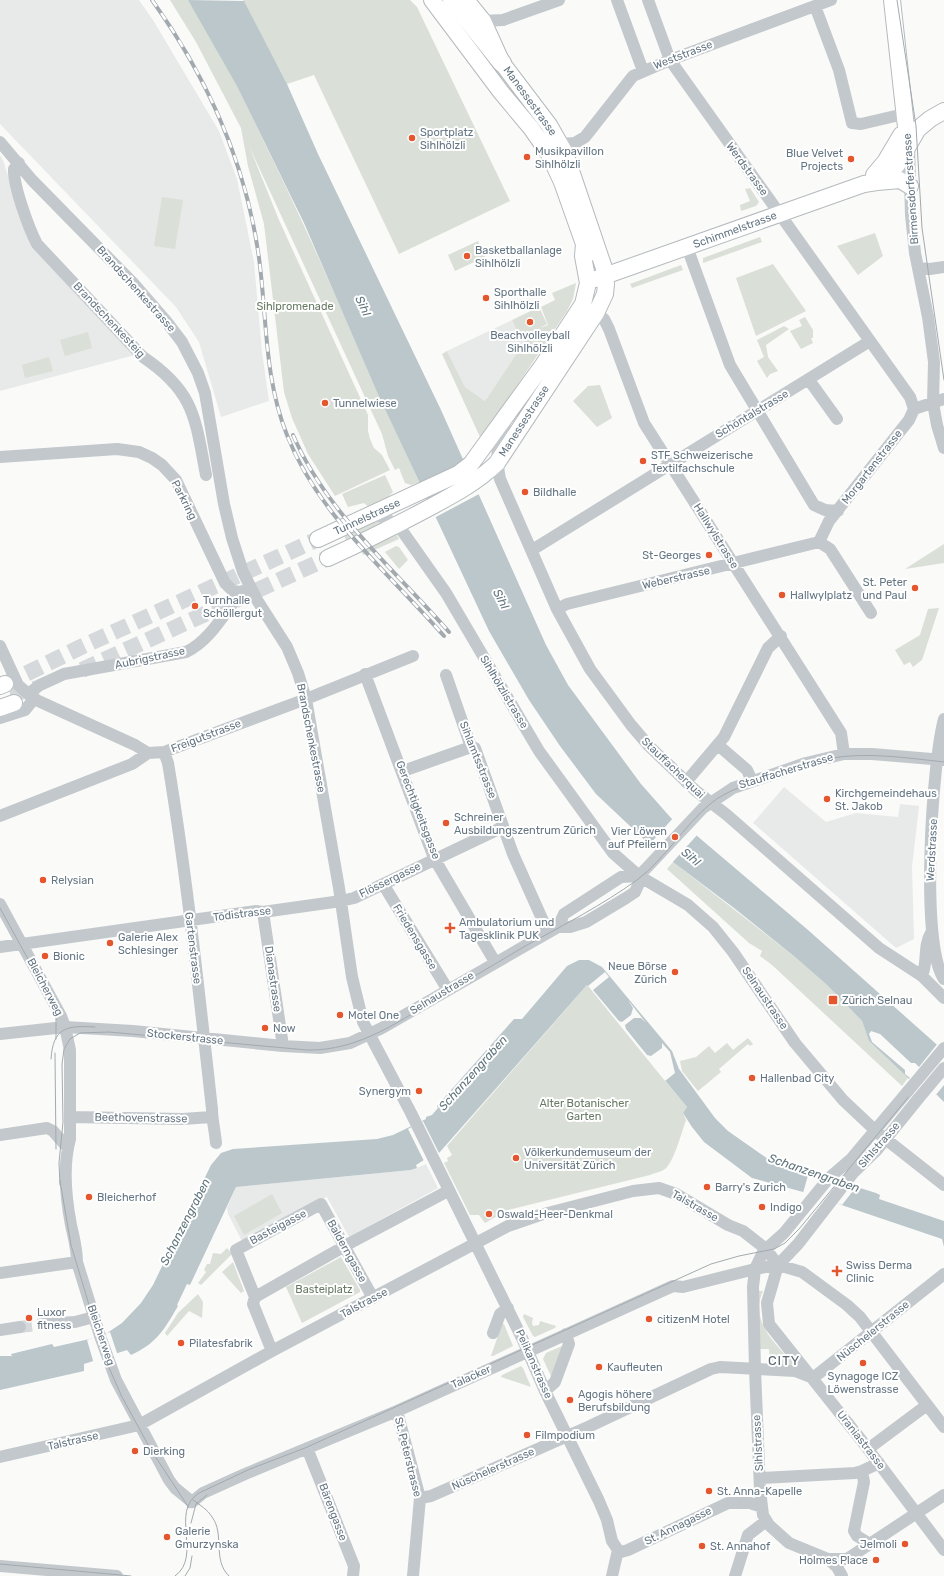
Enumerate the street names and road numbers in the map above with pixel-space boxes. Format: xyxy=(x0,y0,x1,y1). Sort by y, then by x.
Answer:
street label: Weststrasse xyxy=(652,38,714,72)
street label: Manessestrasse xyxy=(501,64,559,138)
street label: Birmensdorferstrasse xyxy=(901,133,921,245)
street label: Werdstrasse xyxy=(723,140,771,198)
street label: Schimmelstrasse xyxy=(691,209,779,251)
street label: Brandschenkestrasse xyxy=(94,243,178,335)
street label: Brandschenkesteig xyxy=(71,279,147,361)
street label: Manessestrasse xyxy=(496,383,552,459)
street label: Schöntalstrasse xyxy=(713,387,791,441)
street label: Morgartenstrasse xyxy=(839,427,905,507)
street label: Parkring xyxy=(168,478,200,522)
street label: Tunnelstrasse xyxy=(332,496,402,538)
street label: Hallwylstrasse xyxy=(691,501,741,571)
street label: Weberstrasse xyxy=(641,564,711,592)
street label: Aubrigstrasse xyxy=(114,644,186,672)
street label: Sihlhölzlistrasse xyxy=(477,653,531,731)
street label: Brandschenkestrasse xyxy=(294,682,328,794)
street label: Freigutstrasse xyxy=(169,717,243,755)
street label: Sihlamtsstrasse xyxy=(457,720,499,800)
street label: Stauffacherquai xyxy=(639,735,707,801)
street label: Stauffacherstrasse xyxy=(737,750,835,792)
street label: Gerechtigkeitsgasse xyxy=(393,759,443,861)
street label: Werdstrasse xyxy=(924,818,940,882)
street label: Flössergasse xyxy=(357,859,423,901)
street label: Friedensgasse xyxy=(390,902,440,972)
street label: Tödistrasse xyxy=(212,904,272,924)
street label: Gartenstrasse xyxy=(182,911,204,985)
street label: Dianastrasse xyxy=(262,945,284,1013)
street label: Bleicherweg xyxy=(24,956,66,1018)
street label: Selnaustrasse xyxy=(739,964,791,1032)
street label: Selnaustrasse xyxy=(408,969,476,1017)
street label: Stockerstrasse xyxy=(146,1027,224,1047)
street label: Beethovenstrasse xyxy=(94,1111,188,1125)
street label: Sihlstrasse xyxy=(856,1119,902,1171)
street label: Talstrasse xyxy=(669,1187,721,1225)
street label: Basteigasse xyxy=(248,1207,308,1247)
street label: Balderngasse xyxy=(324,1217,370,1285)
street label: Talstrasse xyxy=(338,1285,390,1321)
street label: Nüschelerstrasse xyxy=(834,1298,912,1364)
street label: Bleicherweg xyxy=(85,1303,117,1367)
street label: Pelikanstrasse xyxy=(513,1327,555,1401)
street label: Talacker xyxy=(449,1362,494,1391)
street label: Uraniastrasse xyxy=(834,1408,888,1472)
street label: Sihlstrasse xyxy=(750,1415,766,1471)
street label: St. Peterstrasse xyxy=(392,1416,424,1498)
street label: Talstrasse xyxy=(46,1429,100,1453)
street label: Nüschelerstrasse xyxy=(450,1445,536,1493)
street label: Bärengasse xyxy=(316,1482,350,1542)
street label: St. Annagasse xyxy=(642,1504,714,1548)

